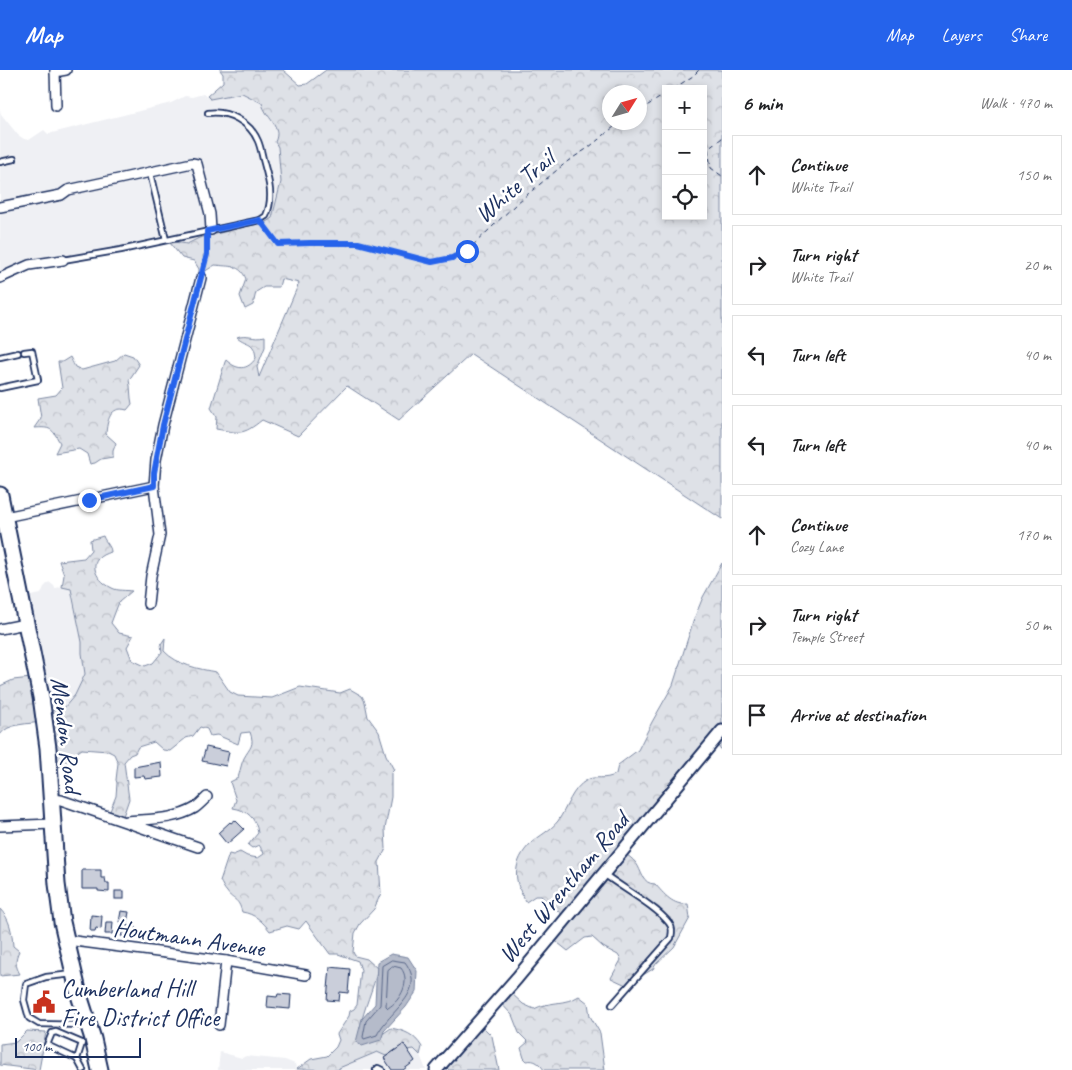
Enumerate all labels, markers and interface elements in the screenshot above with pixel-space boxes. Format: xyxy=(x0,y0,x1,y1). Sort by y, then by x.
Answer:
text: Map xyxy=(25,20,62,50)
text: Map xyxy=(886,24,914,46)
text: Layers xyxy=(942,24,981,46)
text: Share xyxy=(1009,24,1047,46)
north arrow xyxy=(602,85,647,130)
map controls xyxy=(662,85,707,220)
button: + xyxy=(662,85,707,130)
text: 6 min xyxy=(742,90,783,116)
text: Walk · 470 m xyxy=(980,93,1052,113)
button: − xyxy=(662,130,707,175)
street label: White Trail xyxy=(468,140,565,230)
text: Continue xyxy=(790,153,847,177)
icon: ahead xyxy=(743,161,771,189)
text: 150 m xyxy=(1017,165,1051,185)
button: locate xyxy=(662,175,707,220)
text: White Trail xyxy=(790,177,851,197)
route start xyxy=(456,240,479,263)
text: Turn right xyxy=(790,243,857,267)
icon: right xyxy=(743,251,771,279)
text: 20 m xyxy=(1024,255,1051,275)
text: White Trail xyxy=(790,267,851,287)
icon: left xyxy=(743,341,771,369)
text: Turn left xyxy=(790,343,845,367)
text: 40 m xyxy=(1024,345,1051,365)
icon: left xyxy=(743,431,771,459)
text: Turn left xyxy=(790,433,845,457)
text: 40 m xyxy=(1024,435,1051,455)
route end xyxy=(78,489,101,512)
text: Continue xyxy=(790,513,847,537)
icon: ahead xyxy=(743,521,771,549)
text: 170 m xyxy=(1017,525,1051,545)
text: Cozy Lane xyxy=(790,537,843,557)
text: Turn right xyxy=(790,603,857,627)
icon: right xyxy=(743,611,771,639)
text: 50 m xyxy=(1024,615,1051,635)
text: Temple Street xyxy=(790,627,863,647)
street label: Mendon Road xyxy=(43,676,89,799)
icon: arrive xyxy=(743,701,771,729)
text: Arrive at destination xyxy=(790,703,926,727)
street label: West Wrentham Road xyxy=(491,802,639,970)
street label: Houtmann Avenue xyxy=(111,912,268,965)
place label: Cumberland Hill Fire District Office xyxy=(61,973,221,1034)
public building icon: Cumberland Hill Fire District Office xyxy=(31,989,57,1015)
scale bar xyxy=(15,1035,141,1058)
text: 100 m xyxy=(22,1038,52,1055)

